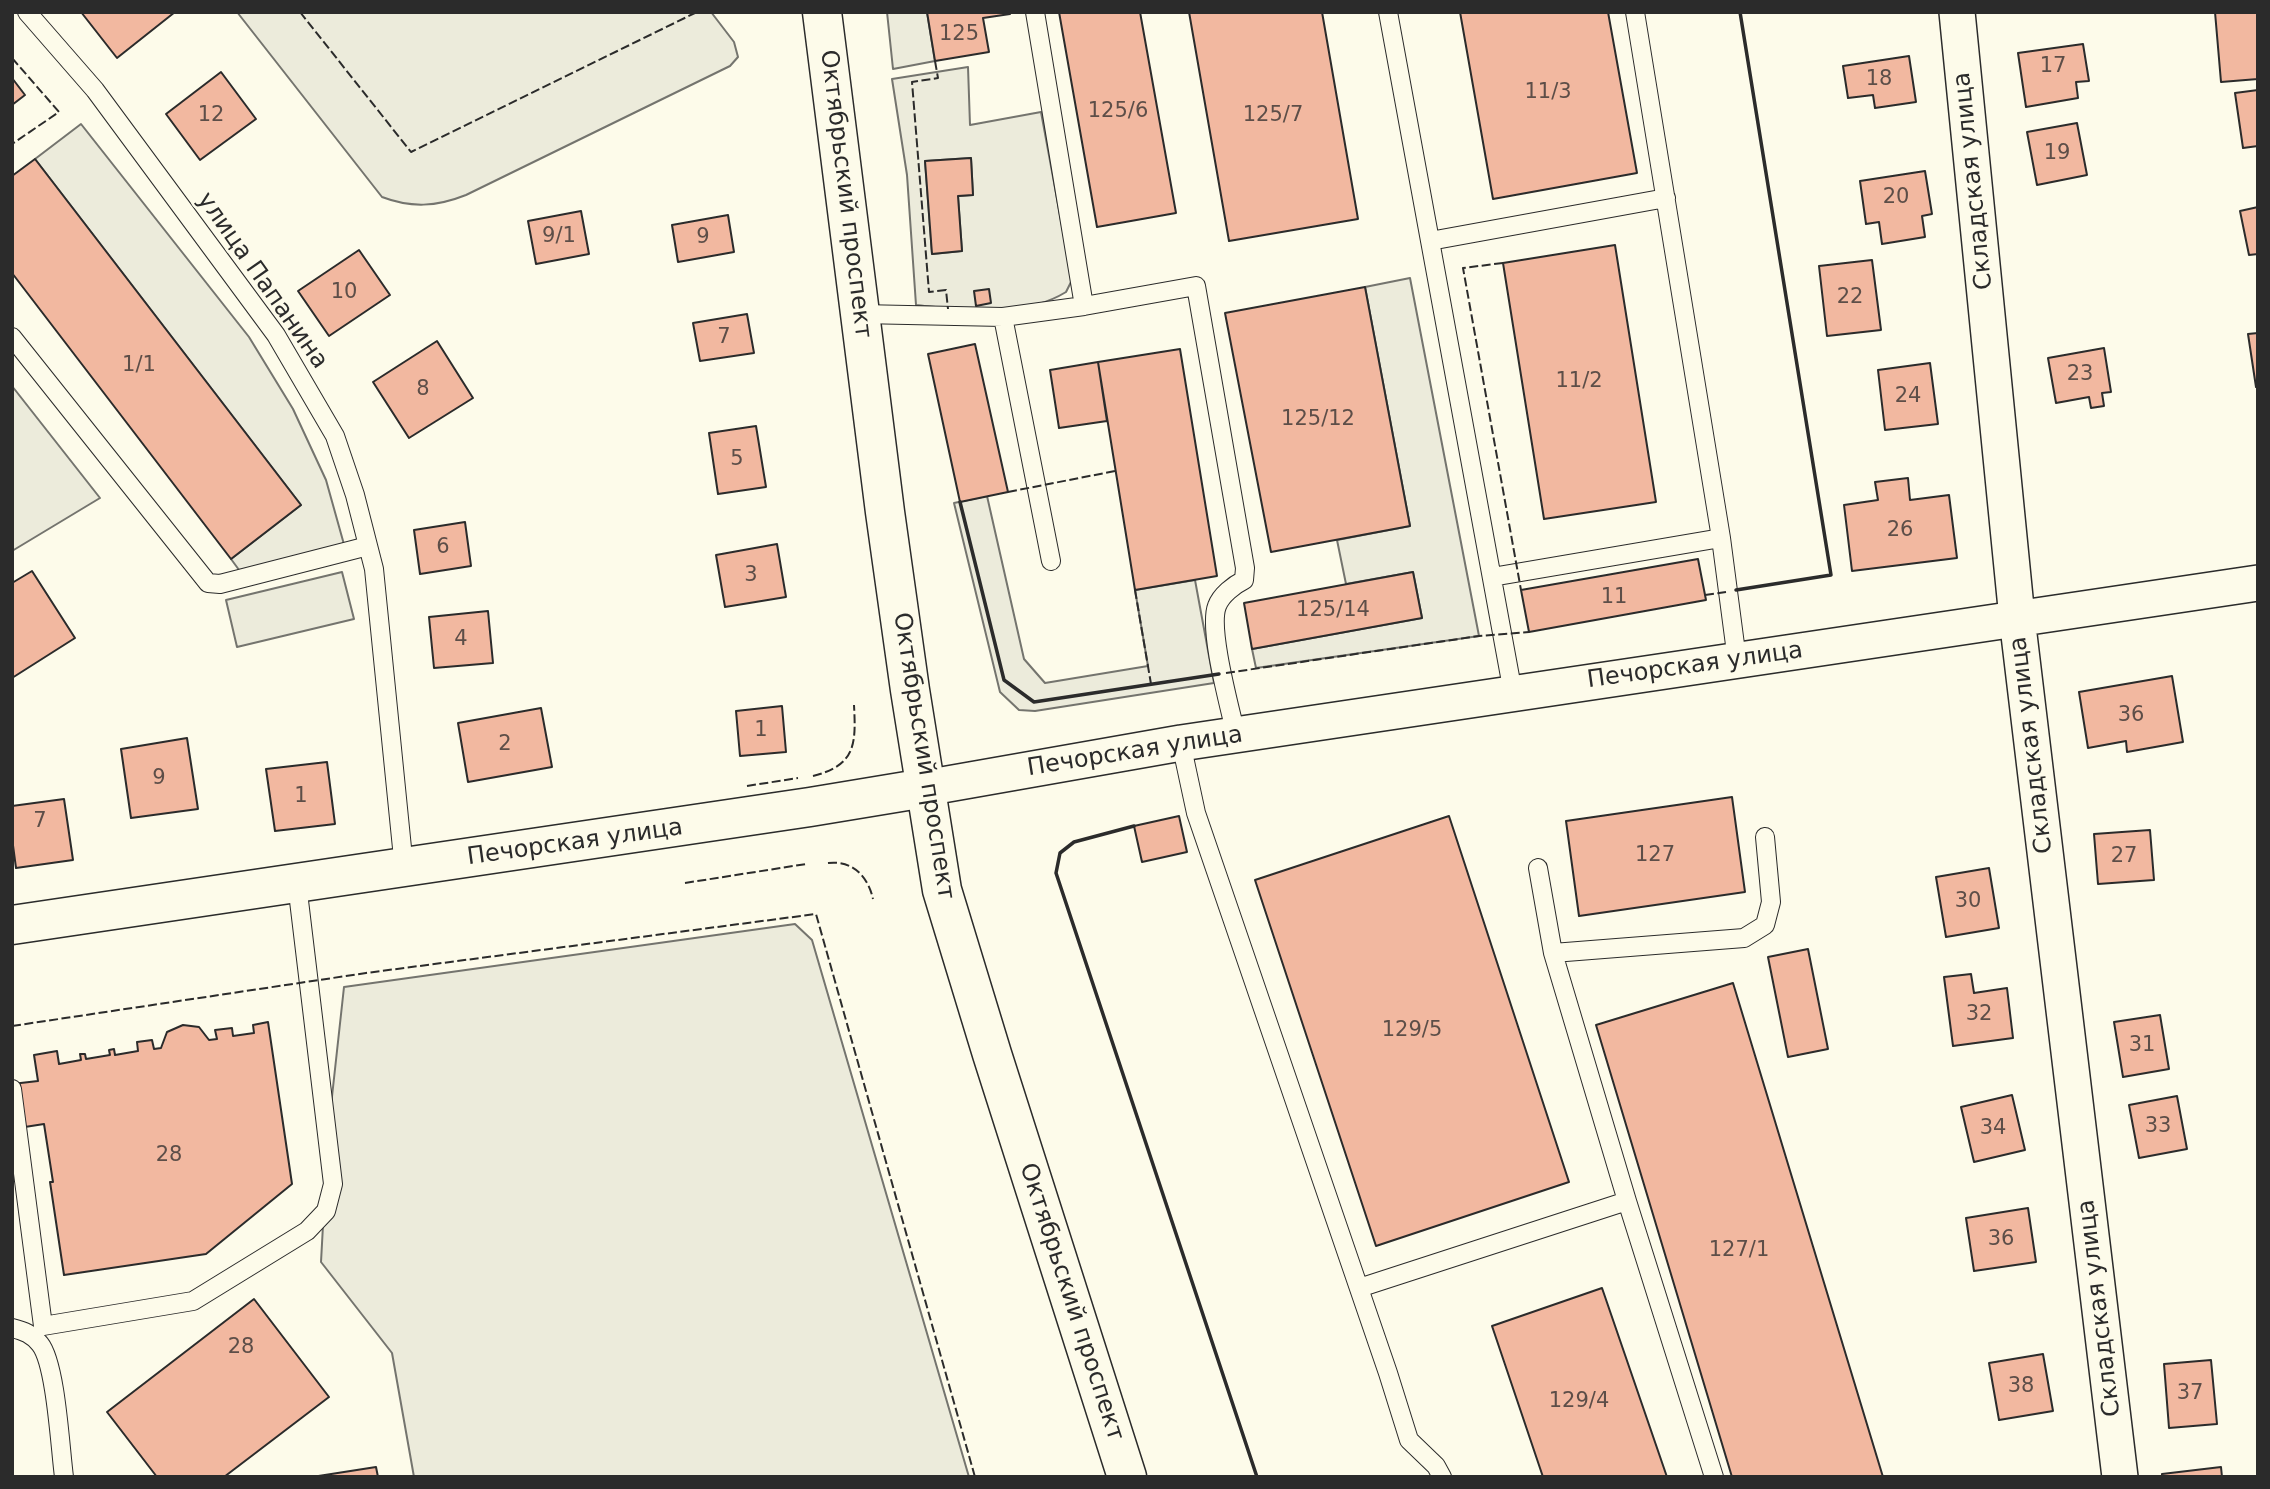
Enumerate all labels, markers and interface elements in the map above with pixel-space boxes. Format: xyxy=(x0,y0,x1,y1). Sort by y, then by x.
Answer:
house number: 125 xyxy=(939,22,979,48)
street label: Октябрьский проспект xyxy=(813,48,877,340)
house number: 17 xyxy=(2040,54,2066,80)
house number: 18 xyxy=(1866,67,1892,93)
street label: Складская улица xyxy=(1948,71,2000,291)
house number: 11/3 xyxy=(1524,80,1572,106)
house number: 125/6 xyxy=(1088,99,1148,125)
house number: 12 xyxy=(198,103,224,129)
house number: 125/7 xyxy=(1243,103,1303,129)
house number: 19 xyxy=(2044,141,2070,167)
house number: 20 xyxy=(1883,185,1909,211)
street label: улица Папанина xyxy=(190,187,334,375)
house number: 9/1 xyxy=(542,224,576,250)
house number: 9 xyxy=(696,225,710,251)
house number: 10 xyxy=(331,280,357,306)
house number: 22 xyxy=(1837,285,1863,311)
house number: 7 xyxy=(717,325,731,351)
house number: 1/1 xyxy=(122,353,156,379)
house number: 23 xyxy=(2067,362,2093,388)
house number: 11/2 xyxy=(1555,369,1603,395)
house number: 8 xyxy=(416,377,430,403)
house number: 24 xyxy=(1895,384,1921,410)
house number: 125/12 xyxy=(1281,407,1355,433)
house number: 5 xyxy=(730,447,744,473)
house number: 26 xyxy=(1887,518,1913,544)
house number: 6 xyxy=(436,535,450,561)
house number: 3 xyxy=(744,563,758,589)
house number: 11 xyxy=(1601,585,1627,611)
house number: 125/14 xyxy=(1296,598,1370,624)
street label: Октябрьский проспект xyxy=(886,610,960,902)
house number: 4 xyxy=(454,627,468,653)
street label: Складская улица xyxy=(2004,635,2060,855)
street label: Печорская улица xyxy=(1585,637,1805,695)
house number: 36 xyxy=(2118,703,2144,729)
house number: 1 xyxy=(754,718,768,744)
street label: Печорская улица xyxy=(1025,721,1245,783)
house number: 2 xyxy=(498,732,512,758)
house number: 9 xyxy=(152,766,166,792)
house number: 1 xyxy=(294,784,308,810)
house number: 7 xyxy=(33,809,47,835)
street label: Печорская улица xyxy=(465,814,685,872)
house number: 127 xyxy=(1635,843,1675,869)
house number: 27 xyxy=(2111,844,2137,870)
house number: 30 xyxy=(1955,889,1981,915)
house number: 32 xyxy=(1966,1002,1992,1028)
house number: 129/5 xyxy=(1382,1018,1442,1044)
house number: 31 xyxy=(2129,1033,2155,1059)
house number: 33 xyxy=(2145,1114,2171,1140)
house number: 34 xyxy=(1980,1116,2006,1142)
house number: 28 xyxy=(156,1143,182,1169)
street label: Октябрьский проспект xyxy=(1012,1160,1130,1444)
street label: Складская улица xyxy=(2072,1198,2128,1418)
house number: 36 xyxy=(1988,1227,2014,1253)
house number: 127/1 xyxy=(1709,1238,1769,1264)
house number: 28 xyxy=(228,1335,254,1361)
house number: 38 xyxy=(2008,1374,2034,1400)
house number: 37 xyxy=(2177,1381,2203,1407)
house number: 129/4 xyxy=(1549,1389,1609,1415)

